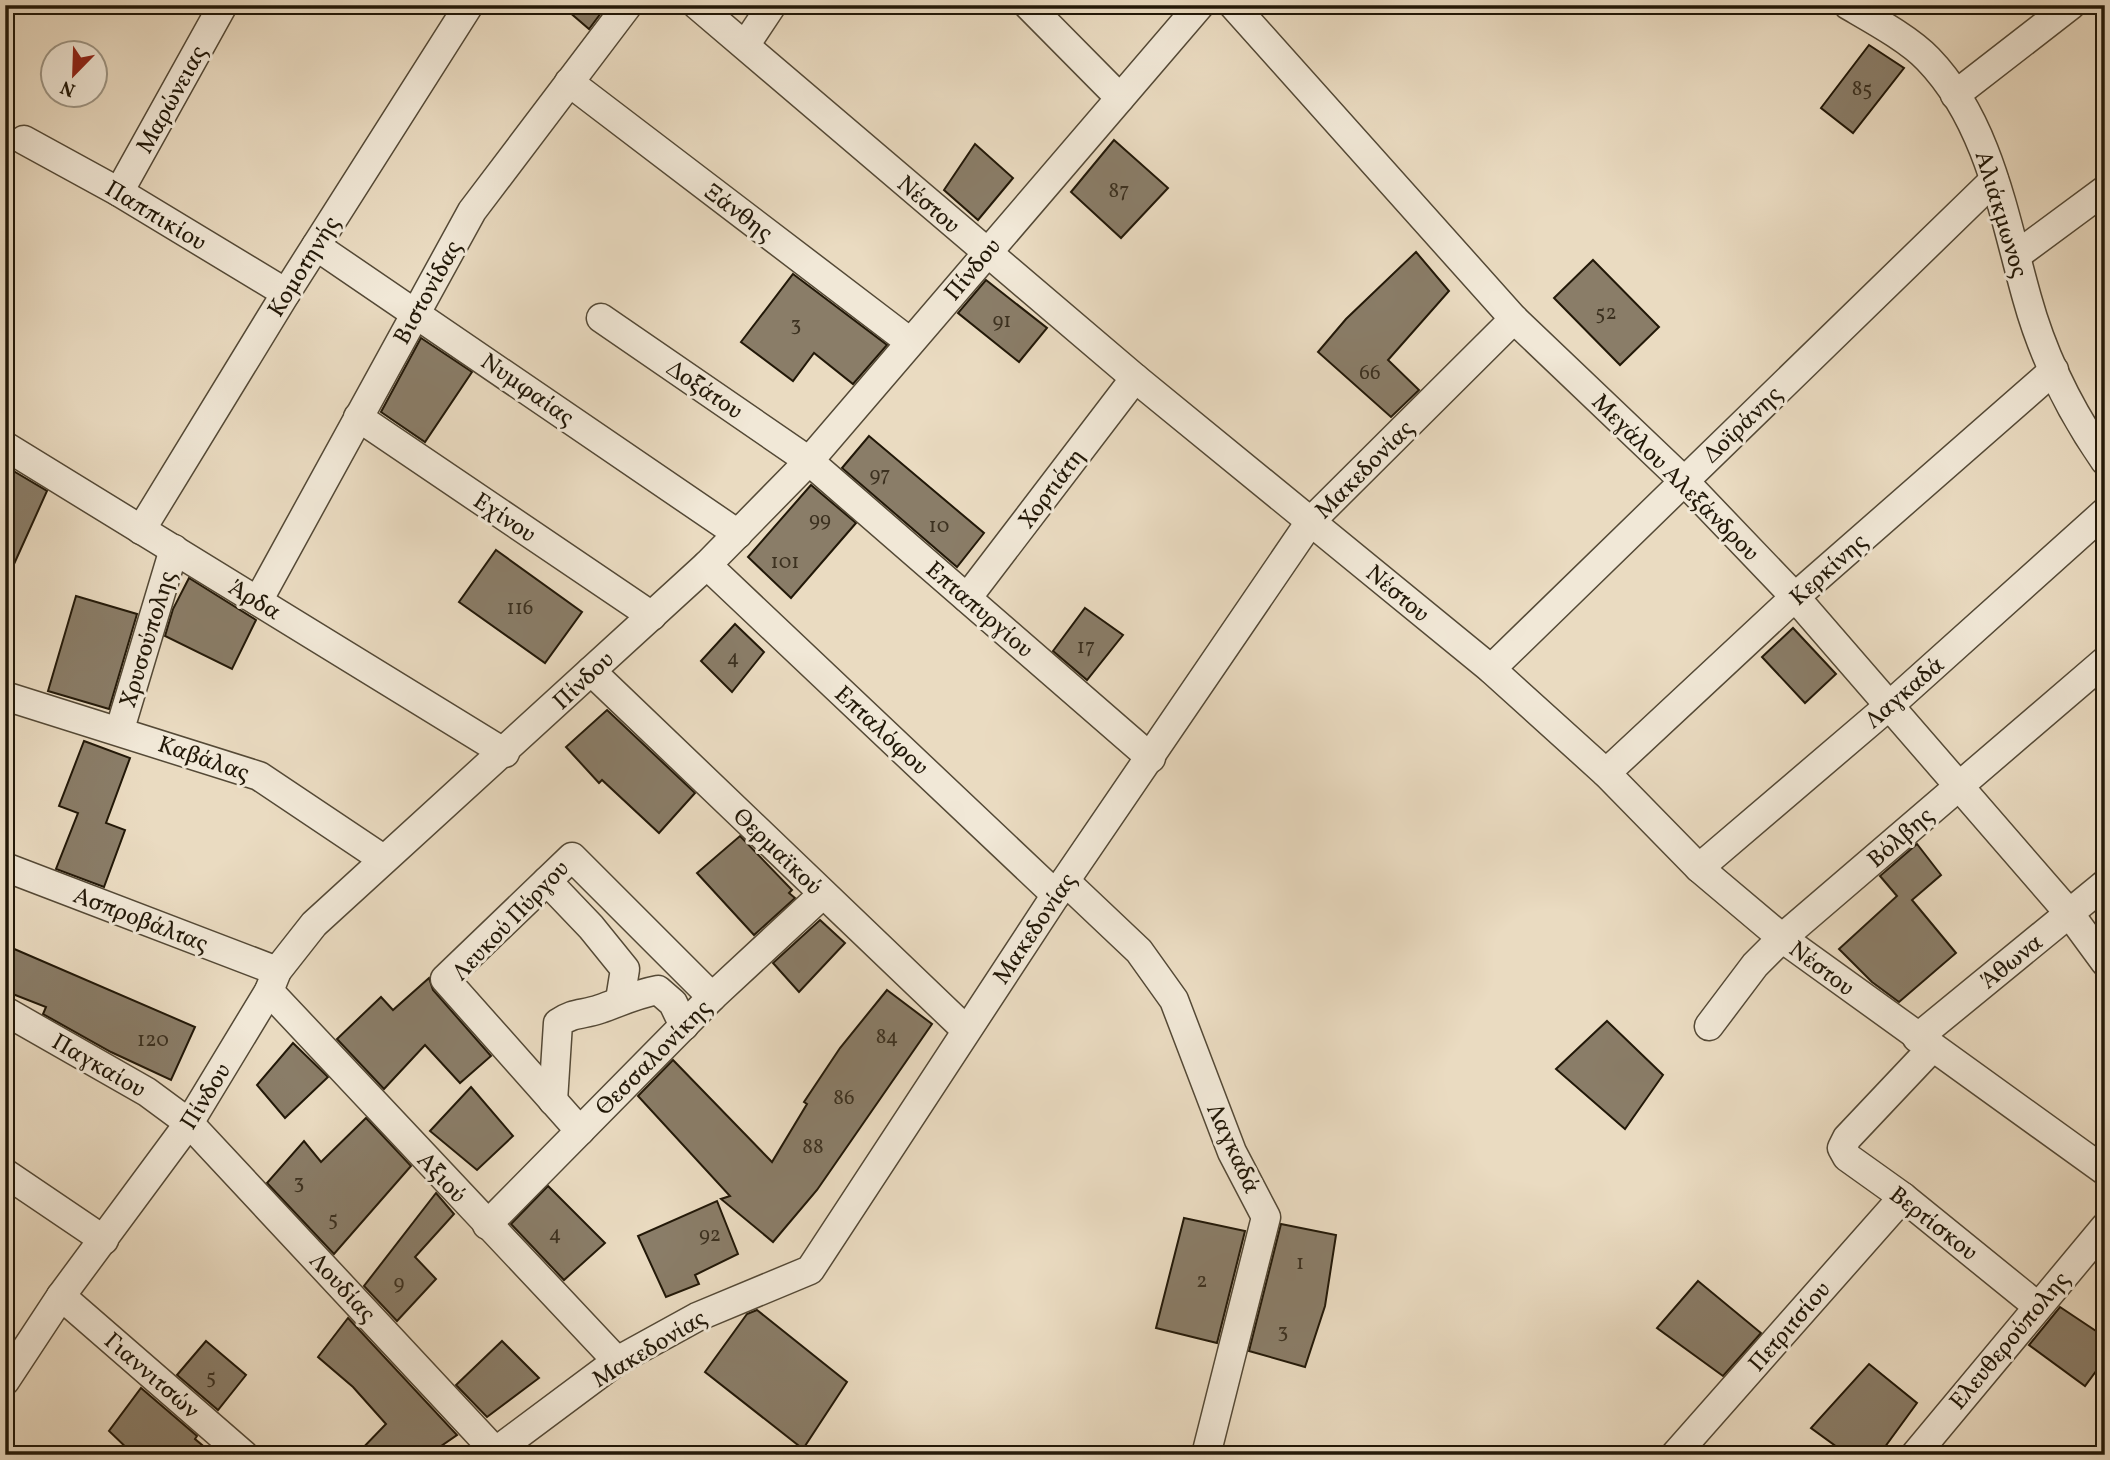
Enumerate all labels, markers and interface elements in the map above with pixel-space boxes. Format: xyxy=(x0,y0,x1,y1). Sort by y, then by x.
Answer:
north arrow xyxy=(38,38,108,108)
street label: Μαρώνειας xyxy=(129,40,217,160)
text: N xyxy=(57,73,80,102)
house number: 85 xyxy=(1852,75,1872,104)
street label: Αλιάκμωνος xyxy=(1965,147,2035,282)
street label: Νέστου xyxy=(889,168,967,243)
street label: Παππικίου xyxy=(98,173,212,260)
street label: Ξάνθης xyxy=(696,176,779,251)
house number: 87 xyxy=(1109,177,1129,206)
street label: Κομοτηνής xyxy=(260,210,349,324)
street label: Πίνδου xyxy=(937,231,1010,309)
street label: Βιστονίδας xyxy=(386,235,471,351)
house number: 52 xyxy=(1595,299,1617,328)
house number: 91 xyxy=(992,307,1012,336)
house number: 3 xyxy=(791,310,801,339)
street label: Νυμφαίας xyxy=(473,346,581,435)
street label: Δοξάτου xyxy=(659,353,749,429)
house number: 66 xyxy=(1359,359,1381,388)
street label: Δοϊράνης xyxy=(1696,379,1791,472)
street label: Μεγάλου Αλεξάνδρου xyxy=(1583,387,1766,570)
street label: Μακεδονίας xyxy=(1308,413,1423,528)
street label: Χορτιάτη xyxy=(1011,442,1094,537)
house number: 97 xyxy=(869,461,891,490)
street label: Εχίνου xyxy=(466,485,542,552)
house number: 99 xyxy=(809,506,831,535)
house number: 10 xyxy=(929,512,949,541)
street label: Κερκίνης xyxy=(1783,526,1876,615)
house number: 101 xyxy=(771,548,799,577)
street label: Επταπυργίου xyxy=(917,554,1040,667)
street label: Νέστου xyxy=(1357,558,1436,631)
street label: Χρυσούπολης xyxy=(112,567,186,712)
street label: Άρδα xyxy=(221,572,287,630)
house number: 116 xyxy=(507,594,533,623)
house number: 17 xyxy=(1077,633,1095,662)
street label: Πίνδου xyxy=(546,644,623,719)
house number: 4 xyxy=(727,644,739,673)
street label: Λαγκαδά xyxy=(1858,649,1953,738)
street label: Επταλόφου xyxy=(826,679,936,784)
street label: Καβάλας xyxy=(153,728,254,791)
street label: Βόλβης xyxy=(1861,800,1942,877)
street label: Θερμαϊκού xyxy=(724,801,829,904)
street label: Λευκού Πύργου xyxy=(445,853,578,989)
street label: Μακεδονίας xyxy=(986,866,1086,992)
street label: Ασπροβάλτας xyxy=(68,880,213,962)
street label: Άθωνα xyxy=(1974,927,2051,998)
street label: Νέστου xyxy=(1781,934,1861,1006)
street label: Θεσσαλονίκης xyxy=(589,993,720,1124)
house number: 84 xyxy=(876,1023,898,1052)
street label: Παγκαίου xyxy=(45,1026,151,1107)
house number: 120 xyxy=(137,1026,169,1055)
street label: Πίνδου xyxy=(173,1057,240,1137)
house number: 86 xyxy=(833,1084,855,1113)
street label: Λαγκαδά xyxy=(1197,1098,1268,1199)
house number: 88 xyxy=(802,1133,824,1162)
street label: Αξιού xyxy=(408,1145,473,1212)
house number: 3 xyxy=(294,1168,304,1197)
street label: Βερτίσκου xyxy=(1881,1179,1984,1270)
house number: 5 xyxy=(328,1205,338,1234)
house number: 4 xyxy=(549,1220,561,1249)
house number: 92 xyxy=(699,1221,721,1250)
street label: Λουδίας xyxy=(300,1246,383,1331)
house number: 1 xyxy=(1296,1249,1304,1278)
street label: Ελευθερούπολης xyxy=(1942,1265,2079,1418)
house number: 2 xyxy=(1196,1267,1208,1296)
house number: 9 xyxy=(394,1269,405,1298)
street label: Πετριτσίου xyxy=(1741,1274,1840,1380)
street label: Μακεδονίας xyxy=(586,1302,714,1397)
house number: 3 xyxy=(1278,1317,1288,1346)
street label: Γιαννιτσών xyxy=(96,1325,206,1428)
house number: 5 xyxy=(206,1363,216,1392)

